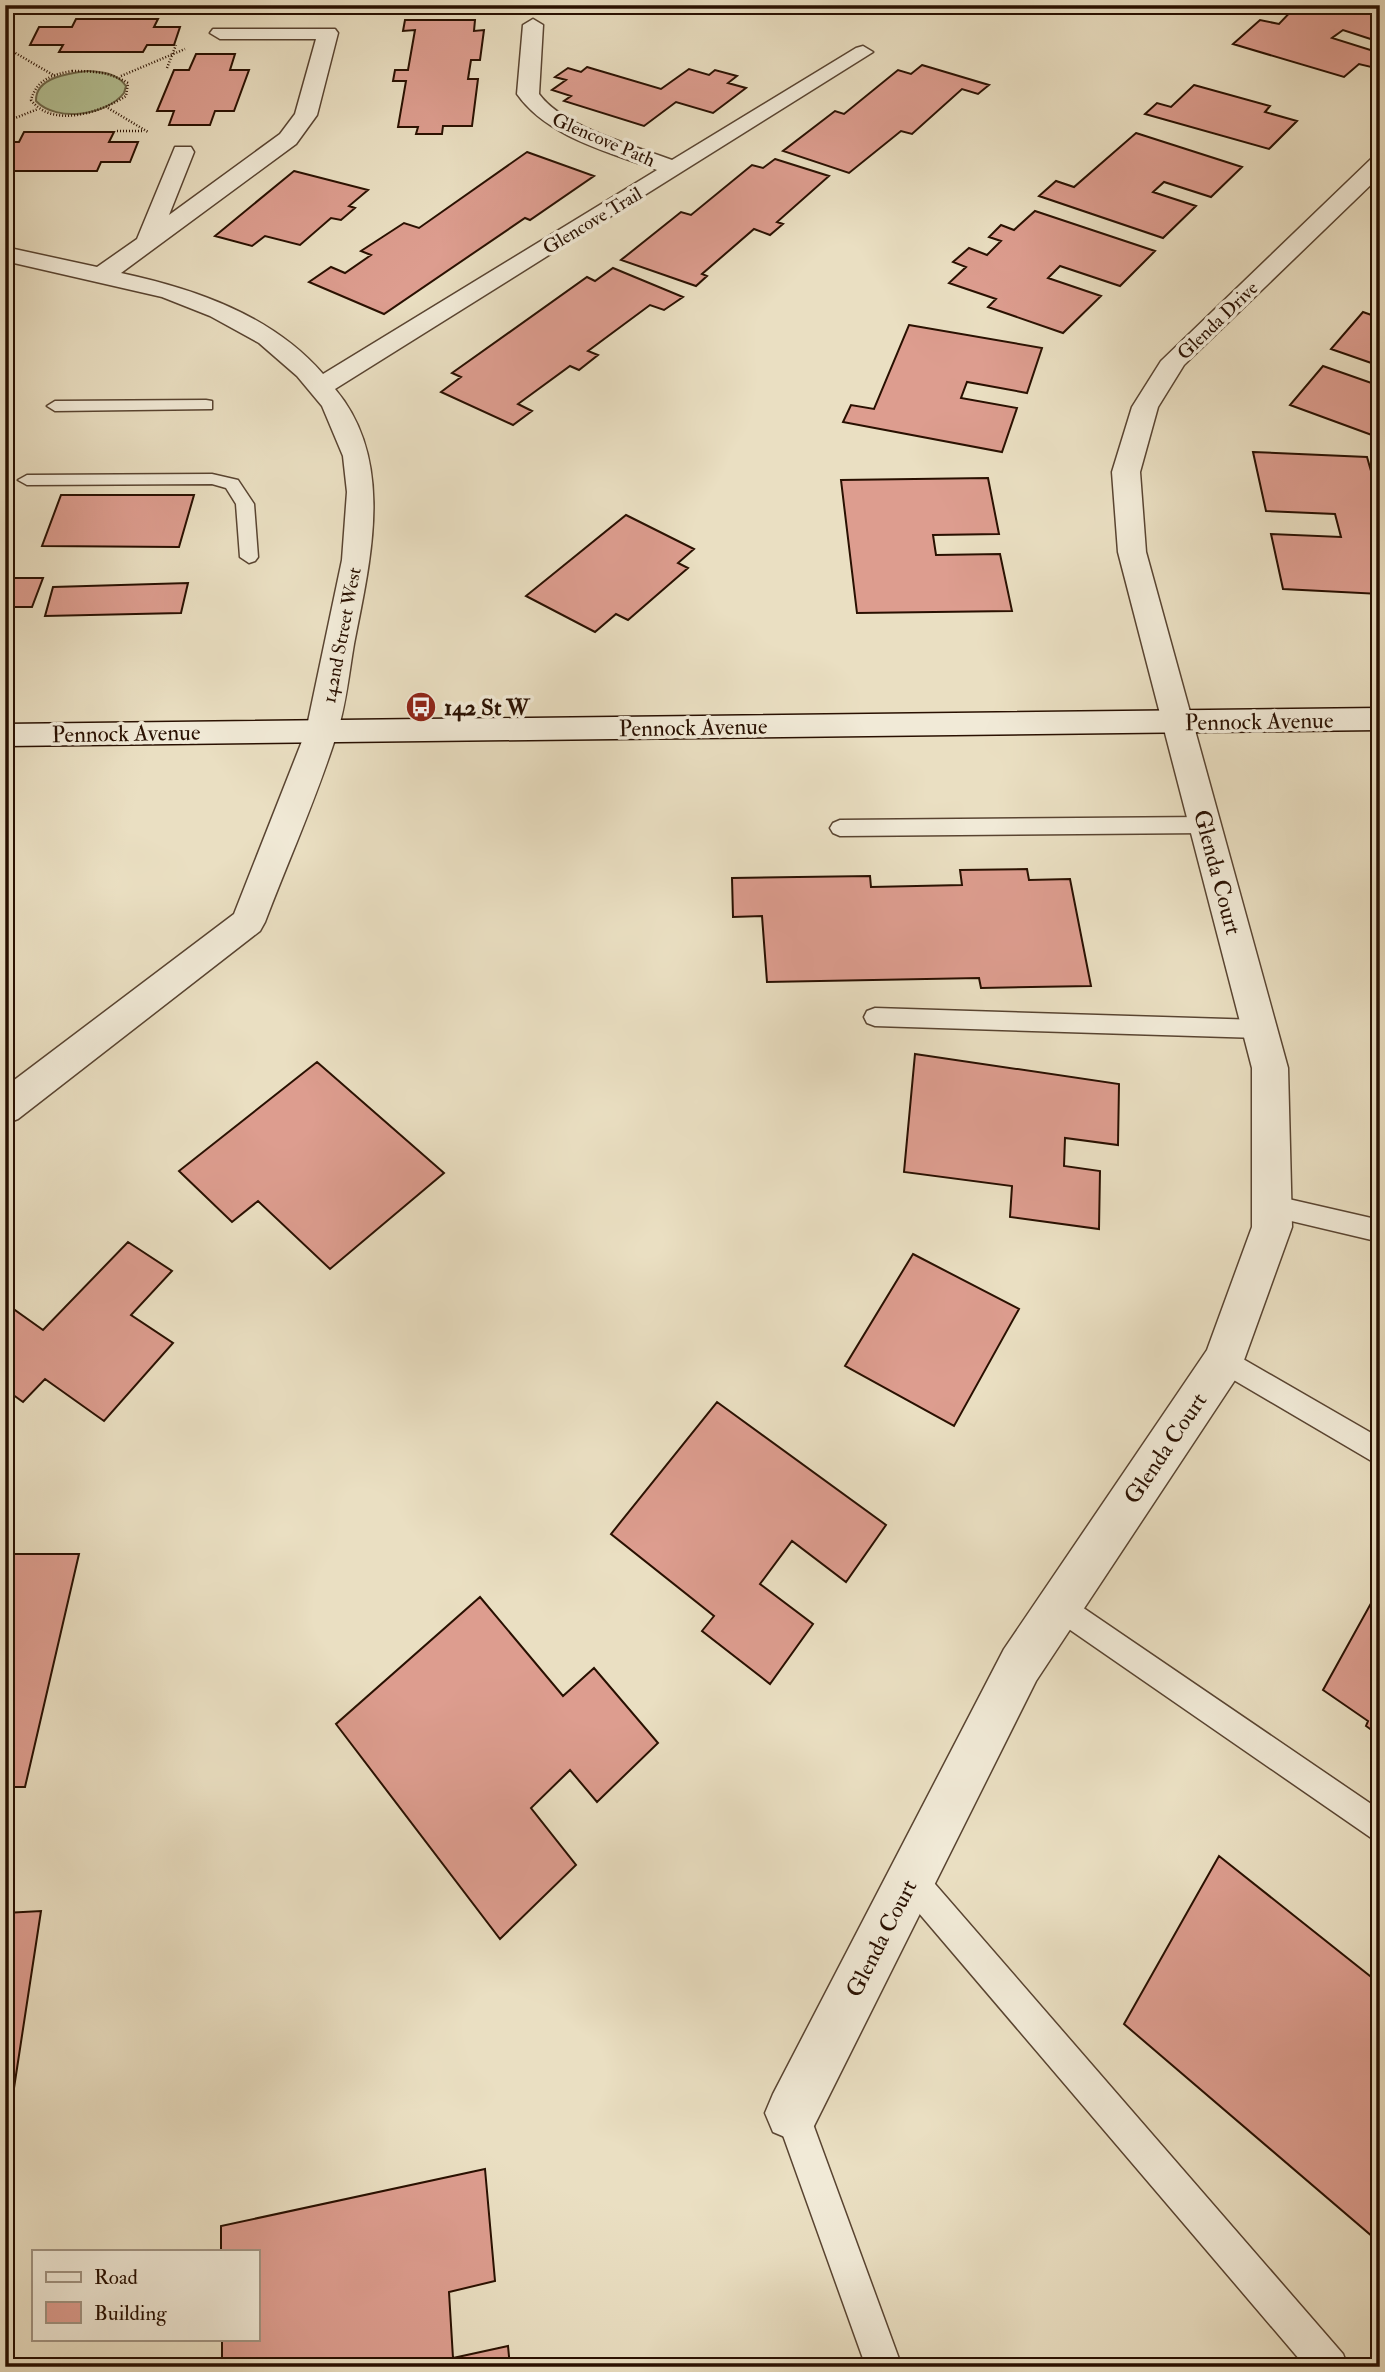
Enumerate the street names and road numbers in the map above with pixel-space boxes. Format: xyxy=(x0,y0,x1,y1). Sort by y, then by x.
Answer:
street label: Glencove Path xyxy=(548,107,659,172)
street label: Glencove Trail xyxy=(538,182,647,260)
street label: Glenda Drive xyxy=(1172,276,1263,365)
street label: 142nd Street West xyxy=(317,565,367,705)
street label: Pennock Avenue xyxy=(1184,706,1334,737)
street label: Pennock Avenue xyxy=(618,712,768,743)
street label: Pennock Avenue xyxy=(51,718,201,749)
street label: Glenda Court xyxy=(1187,807,1248,938)
street label: Glenda Court xyxy=(1118,1387,1213,1509)
street label: Glenda Court xyxy=(839,1875,923,2002)

